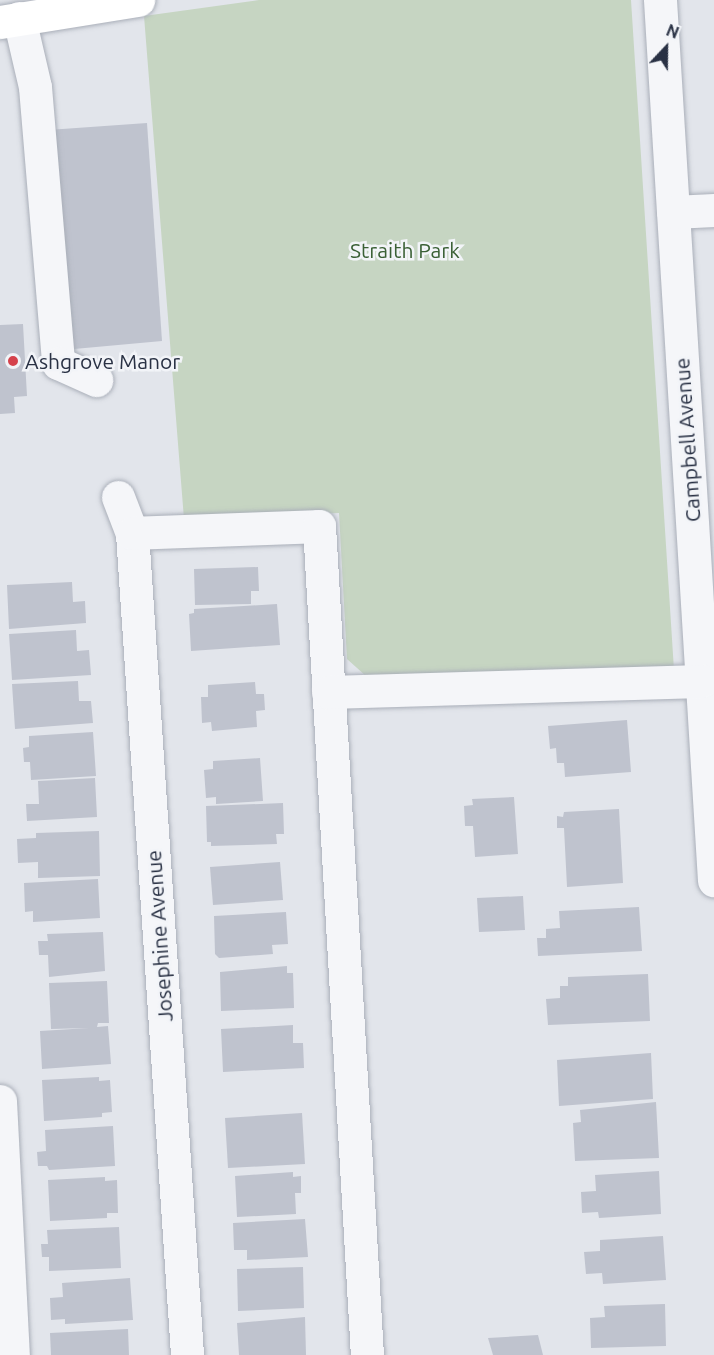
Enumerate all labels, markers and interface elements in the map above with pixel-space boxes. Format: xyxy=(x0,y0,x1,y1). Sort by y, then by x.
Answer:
north arrow xyxy=(636,18,696,78)
text: N xyxy=(664,21,682,42)
park label: Straith Park xyxy=(350,237,460,263)
place label: Ashgrove Manor xyxy=(25,348,180,374)
marker: Ashgrove Manor xyxy=(6,354,20,368)
street label: Campbell Avenue xyxy=(669,357,705,523)
street label: Josephine Avenue xyxy=(140,849,178,1023)

